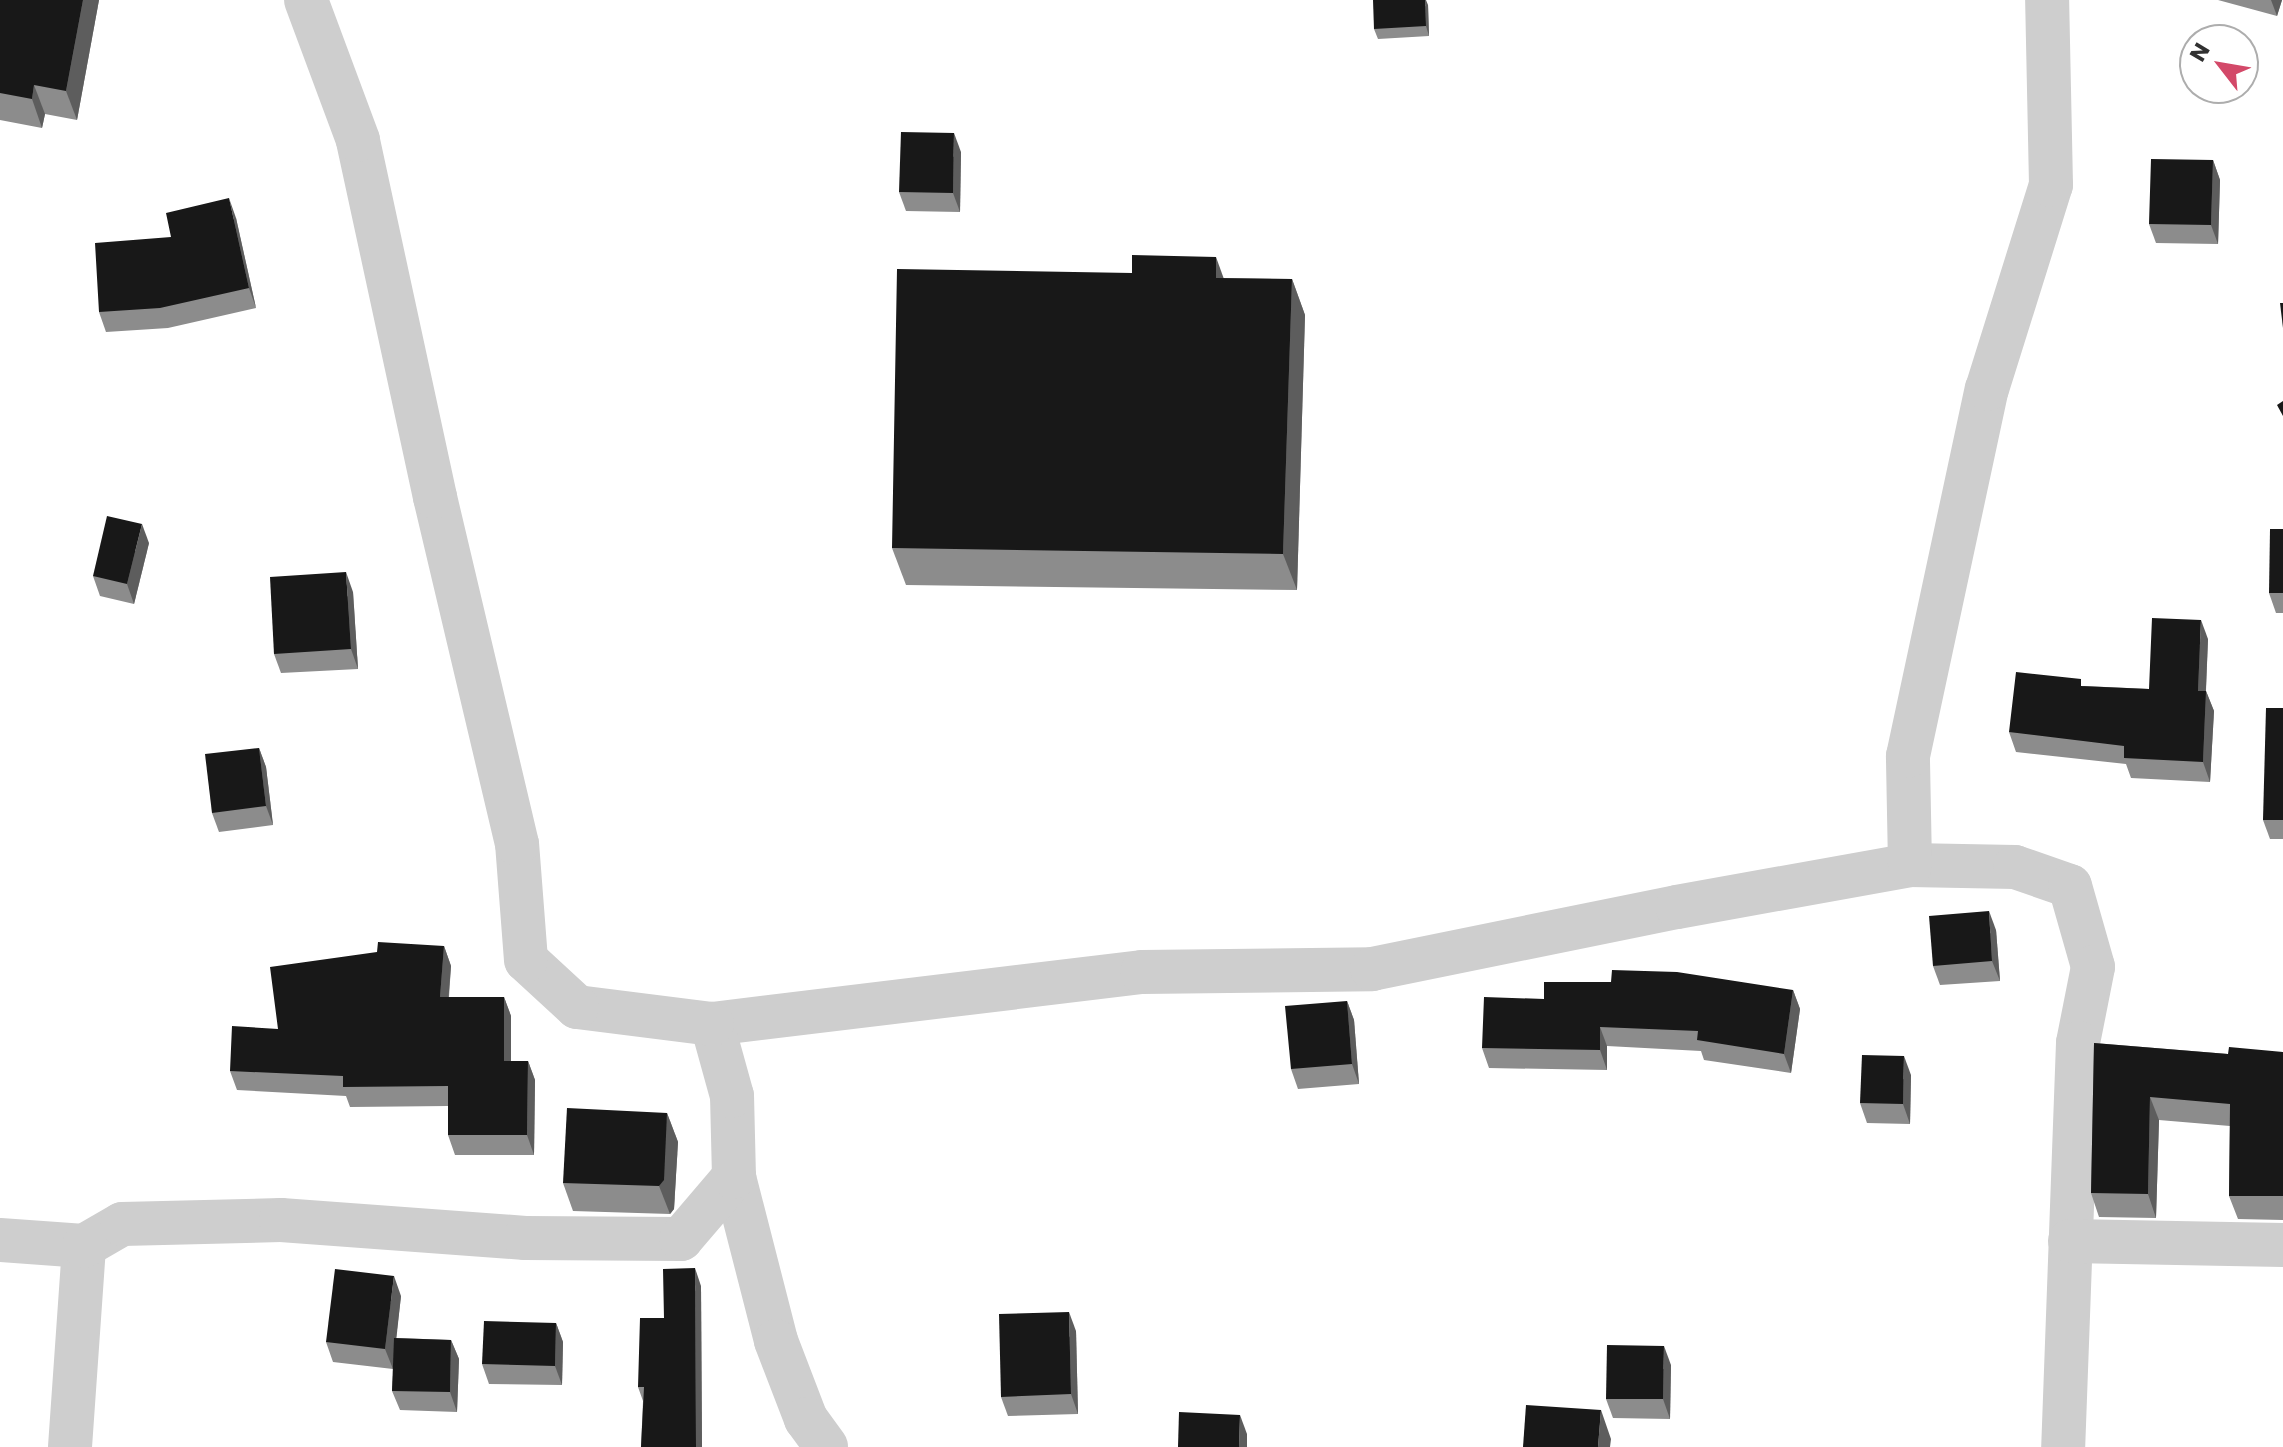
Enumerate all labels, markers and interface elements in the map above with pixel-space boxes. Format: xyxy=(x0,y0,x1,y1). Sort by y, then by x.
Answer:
north arrow xyxy=(2179,24,2259,104)
text: N xyxy=(2182,37,2217,67)

